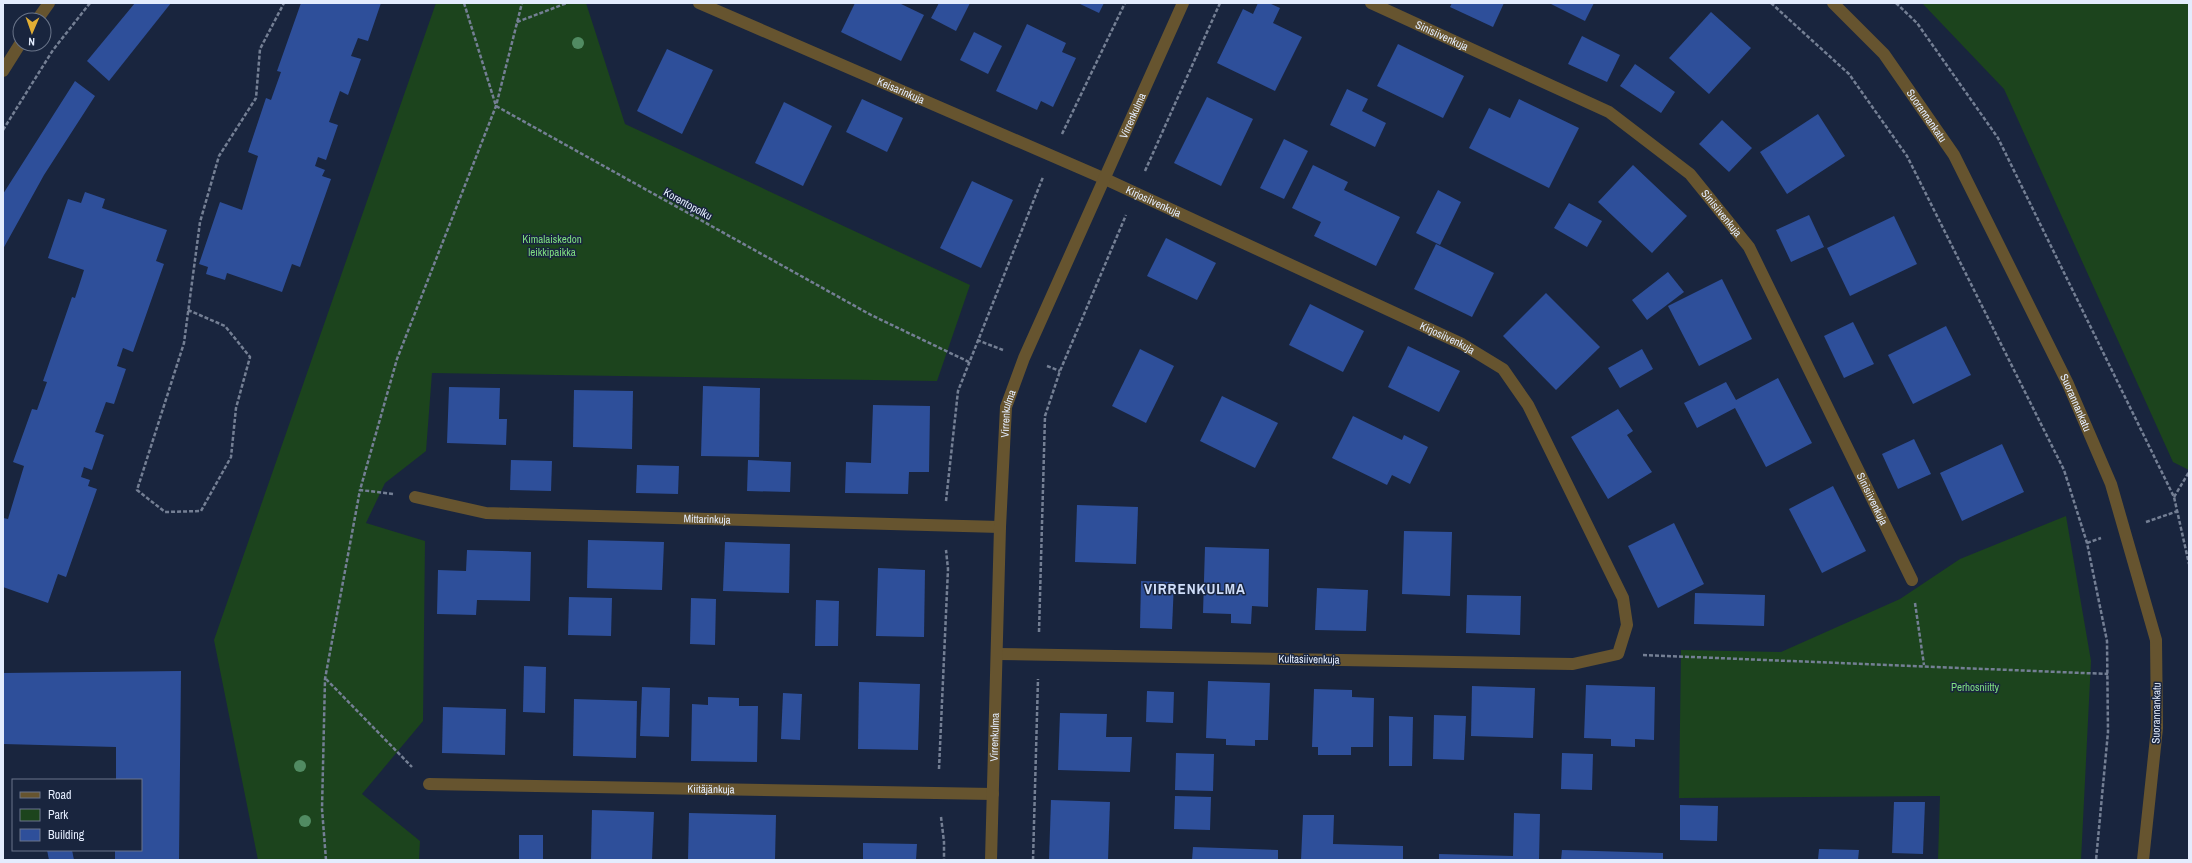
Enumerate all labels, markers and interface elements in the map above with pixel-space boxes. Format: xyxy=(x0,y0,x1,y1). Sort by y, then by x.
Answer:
north arrow xyxy=(12,12,52,52)
street label: Sinisiivenkuja xyxy=(1413,17,1471,54)
text: N xyxy=(28,35,35,49)
street label: Keisarinkuja xyxy=(875,74,927,107)
street label: Suorannankatu xyxy=(1903,86,1950,145)
street label: Virrenkulma xyxy=(1116,91,1149,141)
street label: Kirjosiivenkuja xyxy=(1124,183,1183,220)
street label: Korentopolku xyxy=(661,185,715,223)
street label: Sinisiivenkuja xyxy=(1698,187,1745,240)
park label: Kimalaiskedon leikkipaikka xyxy=(522,232,582,259)
street label: Kirjosiivenkuja xyxy=(1418,319,1477,357)
street label: Suorannankatu xyxy=(2057,371,2095,433)
street label: Virrenkulma xyxy=(997,388,1019,438)
street label: Sinisiivenkuja xyxy=(1853,470,1891,527)
street label: Mittarinkuja xyxy=(683,511,731,527)
district label: VIRRENKULMA xyxy=(1144,578,1246,599)
street label: Kultasiivenkuja xyxy=(1278,651,1340,667)
park label: Perhosniitty xyxy=(1951,680,2000,694)
street label: Suorannankatu xyxy=(2148,682,2164,744)
street label: Virrenkulma xyxy=(987,713,1002,762)
legend xyxy=(12,779,142,851)
street label: Kiitäjänkuja xyxy=(687,782,735,796)
text: Road xyxy=(48,787,72,803)
text: Park xyxy=(48,807,68,823)
text: Building xyxy=(48,827,85,843)

